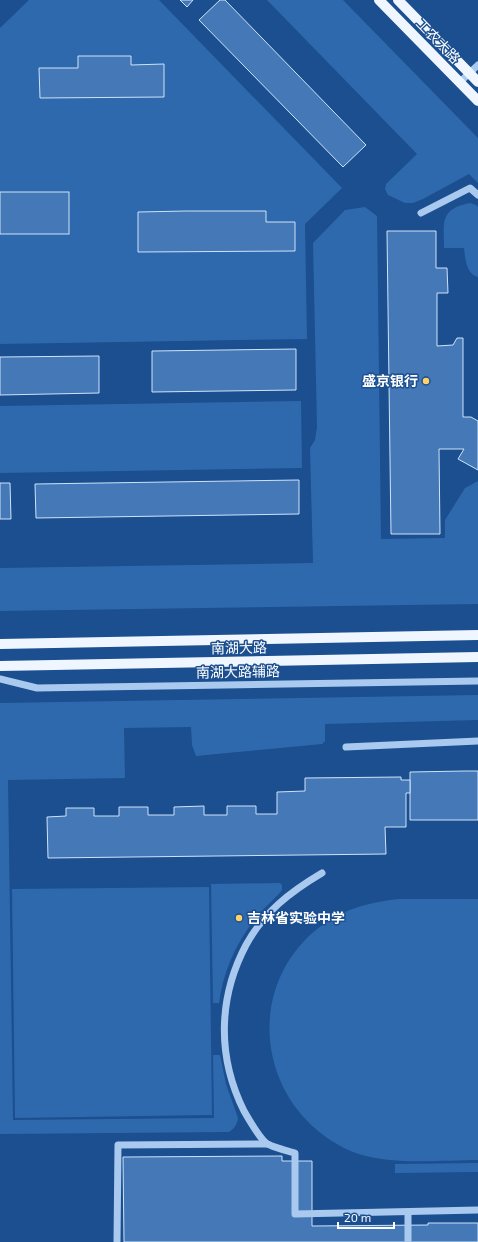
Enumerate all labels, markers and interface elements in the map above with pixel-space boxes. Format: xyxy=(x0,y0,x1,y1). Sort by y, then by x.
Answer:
street label: 工农大路 xyxy=(413,15,464,67)
place label: 盛京银行 xyxy=(362,372,418,389)
marker: 盛京银行 xyxy=(421,376,431,386)
street label: 南湖大路 xyxy=(211,639,267,656)
street label: 南湖大路辅路 xyxy=(196,662,280,681)
place label: 吉林省实验中学 xyxy=(247,909,345,926)
marker: 吉林省实验中学 xyxy=(234,913,244,923)
scale bar xyxy=(338,1204,394,1230)
text: 20 m xyxy=(344,1210,371,1224)

